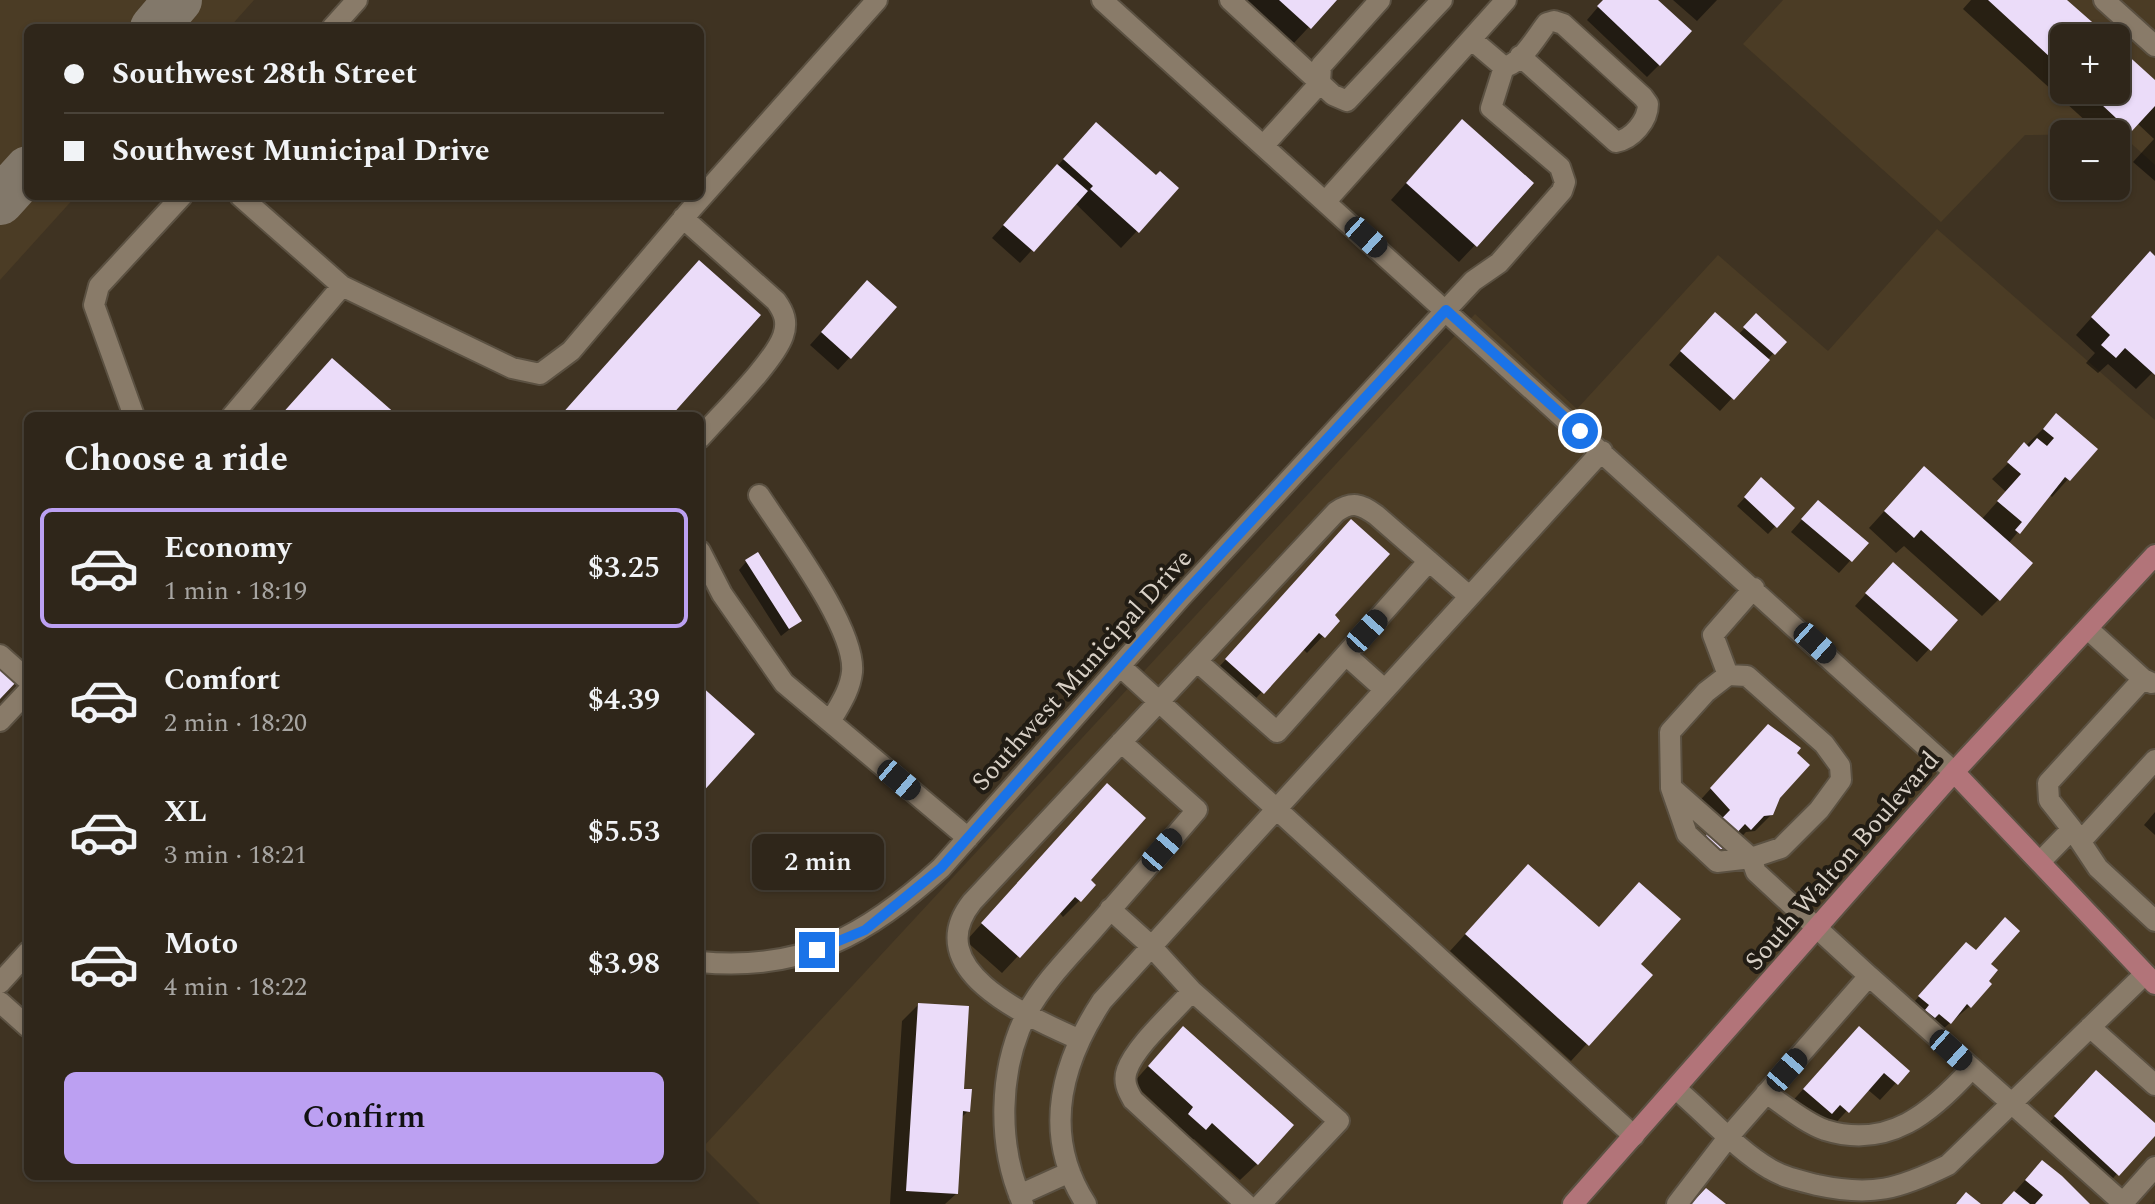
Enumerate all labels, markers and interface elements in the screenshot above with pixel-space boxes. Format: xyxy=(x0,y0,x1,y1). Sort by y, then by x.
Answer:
map controls xyxy=(2050,24,2130,200)
button: + xyxy=(2050,24,2130,104)
text: Southwest 28th Street xyxy=(112,51,417,97)
button: − xyxy=(2050,120,2130,200)
text: Southwest Municipal Drive xyxy=(112,128,490,174)
car xyxy=(1340,212,1392,262)
route start xyxy=(1562,413,1598,449)
text: Choose a ride xyxy=(64,432,288,487)
text: Economy xyxy=(164,525,291,571)
icon: car xyxy=(68,532,140,604)
street label: Southwest Municipal Drive xyxy=(962,540,1202,800)
text: $3.25 xyxy=(588,545,660,591)
text: 1 min · 18:19 xyxy=(164,571,307,611)
car xyxy=(1342,605,1392,657)
car xyxy=(1789,618,1841,668)
text: Comfort xyxy=(164,657,280,703)
icon: car xyxy=(68,664,140,736)
text: $4.39 xyxy=(588,677,660,723)
text: 2 min · 18:20 xyxy=(164,703,307,743)
street label: South Walton Boulevard xyxy=(1735,742,1949,980)
car xyxy=(873,755,925,805)
text: XL xyxy=(164,789,207,835)
icon: car xyxy=(68,796,140,868)
text: $5.53 xyxy=(588,809,660,855)
car xyxy=(1137,824,1187,876)
callout: 2 min xyxy=(751,834,883,890)
text: 3 min · 18:21 xyxy=(164,835,307,875)
text: 2 min xyxy=(784,842,852,882)
text: Moto xyxy=(164,921,238,967)
icon: car xyxy=(68,928,140,1000)
route end xyxy=(799,932,835,968)
text: $3.98 xyxy=(588,941,660,987)
text: 4 min · 18:22 xyxy=(164,967,307,1007)
car xyxy=(1925,1025,1977,1075)
car xyxy=(1762,1044,1812,1096)
button: Confirm xyxy=(64,1072,664,1164)

